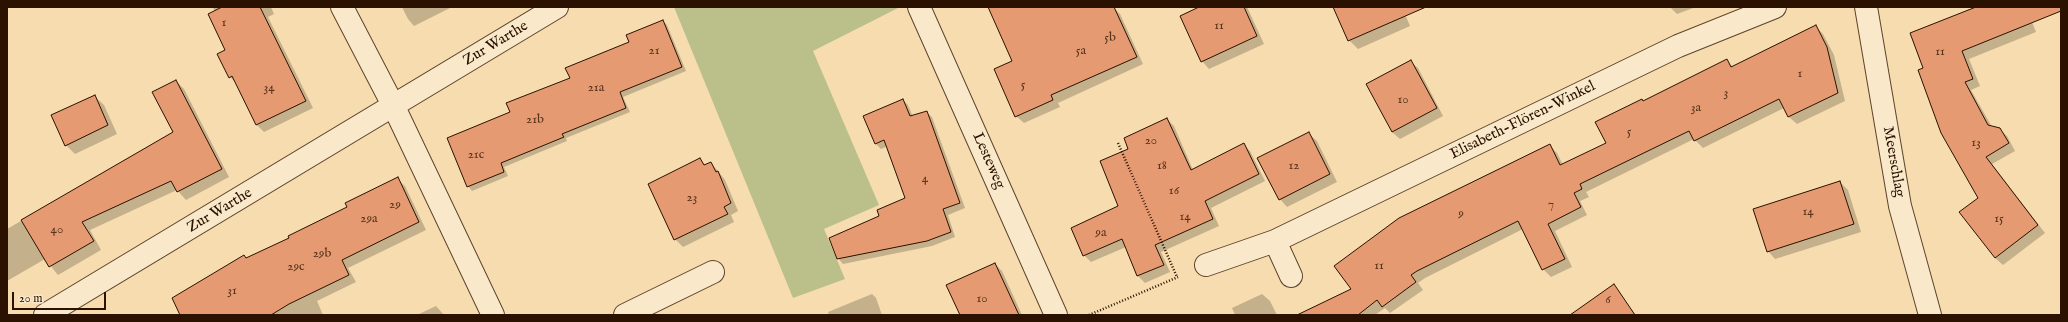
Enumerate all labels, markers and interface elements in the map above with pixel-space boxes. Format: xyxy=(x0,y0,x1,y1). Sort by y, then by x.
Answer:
house number: 1 xyxy=(222,15,226,31)
street label: Zur Warthe xyxy=(460,18,532,70)
house number: 11 xyxy=(1214,18,1224,34)
house number: 5b xyxy=(1104,30,1116,46)
house number: 21 xyxy=(649,43,659,59)
house number: 5a xyxy=(1076,43,1086,59)
house number: 11 xyxy=(1935,44,1945,60)
house number: 1 xyxy=(1798,66,1802,82)
house number: 5 xyxy=(1021,77,1025,93)
street label: Elisabeth-Flören-Winkel xyxy=(1447,78,1599,164)
house number: 34 xyxy=(263,80,275,96)
house number: 21a xyxy=(588,80,604,96)
house number: 3 xyxy=(1724,85,1728,101)
house number: 10 xyxy=(1397,92,1409,108)
house number: 3a xyxy=(1691,100,1701,116)
house number: 21b xyxy=(526,112,544,128)
house number: 5 xyxy=(1627,124,1631,140)
street label: Meerschlag xyxy=(1878,125,1908,199)
street label: Lesteweg xyxy=(968,130,1008,192)
house number: 20 xyxy=(1145,133,1157,149)
house number: 13 xyxy=(1971,135,1981,151)
house number: 21c xyxy=(468,147,484,163)
house number: 18 xyxy=(1157,158,1167,174)
house number: 12 xyxy=(1289,158,1299,174)
house number: 4 xyxy=(922,171,928,187)
house number: 16 xyxy=(1169,183,1179,199)
street label: Zur Warthe xyxy=(184,185,256,237)
house number: 23 xyxy=(687,190,697,206)
house number: 29 xyxy=(389,197,401,213)
house number: 7 xyxy=(1548,197,1554,213)
house number: 14 xyxy=(1802,204,1814,220)
house number: 9 xyxy=(1458,206,1464,222)
house number: 14 xyxy=(1179,209,1191,225)
house number: 29a xyxy=(360,211,378,227)
house number: 15 xyxy=(1994,211,2004,227)
house number: 40 xyxy=(51,222,63,238)
house number: 9a xyxy=(1095,225,1107,241)
house number: 29b xyxy=(313,246,331,262)
house number: 11 xyxy=(1374,258,1384,274)
house number: 29c xyxy=(287,259,305,275)
house number: 31 xyxy=(227,283,237,299)
scale bar xyxy=(14,284,108,310)
text: 20 m xyxy=(19,291,42,306)
house number: 10 xyxy=(976,291,988,307)
house number: 6 xyxy=(1605,292,1611,308)

